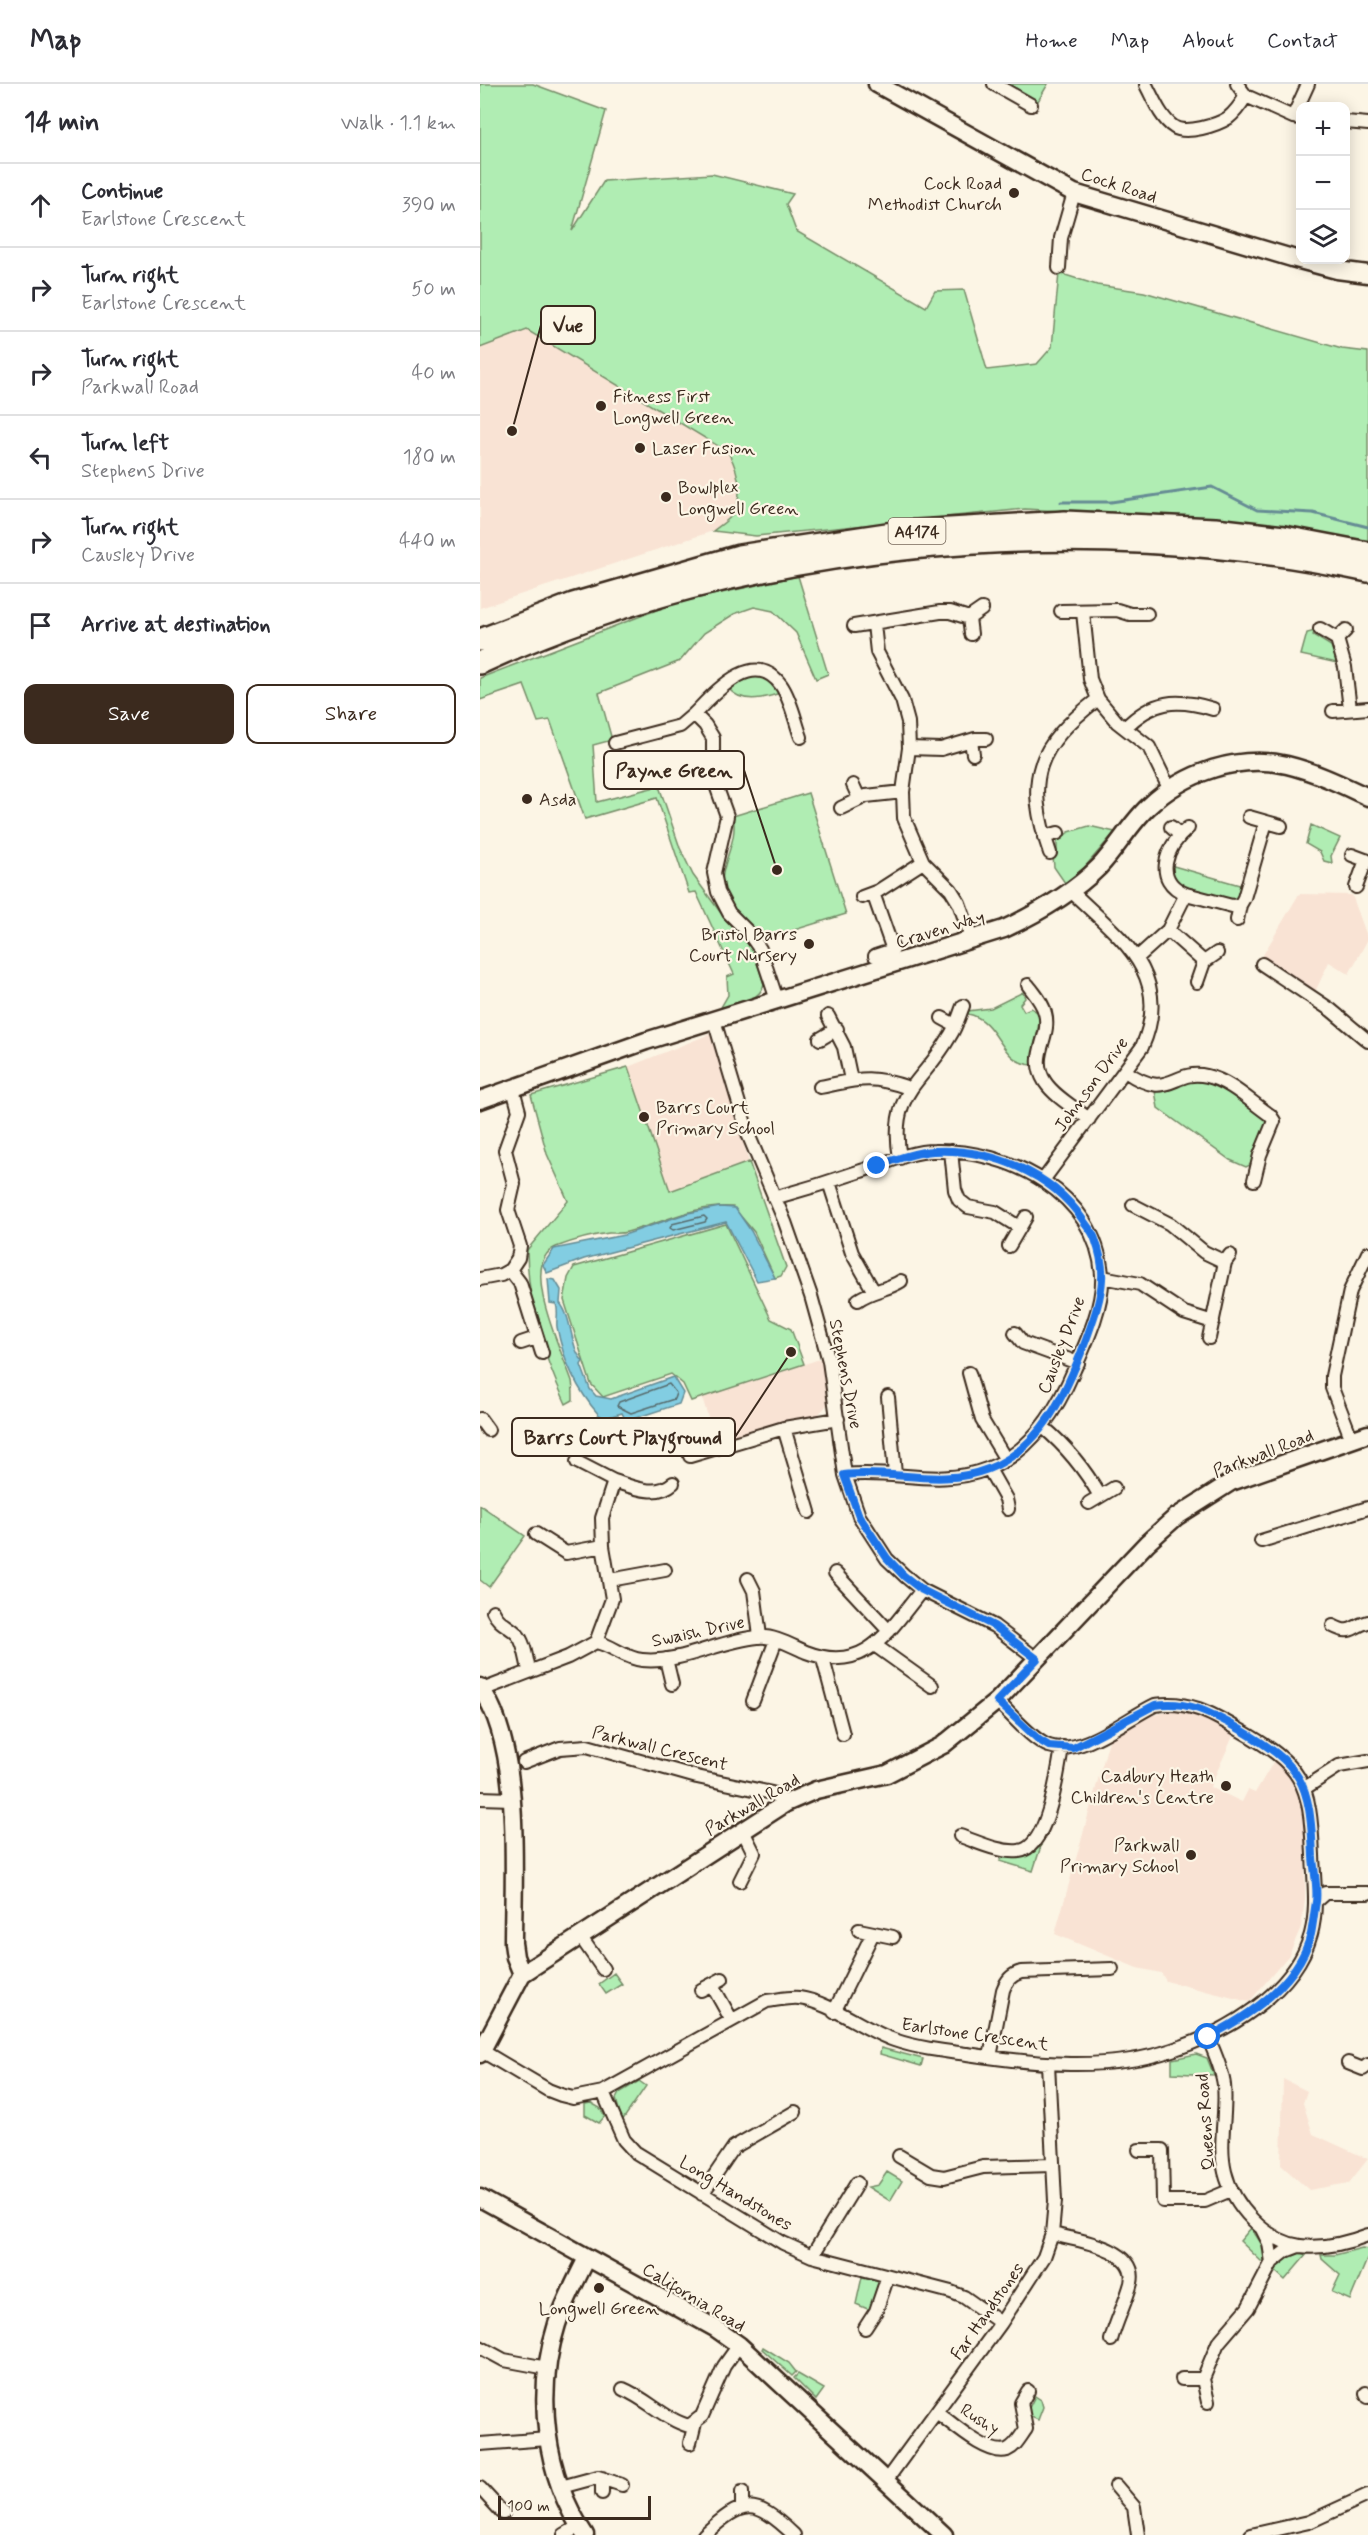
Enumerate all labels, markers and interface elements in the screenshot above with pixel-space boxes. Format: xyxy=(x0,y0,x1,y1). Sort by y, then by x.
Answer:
text: Map xyxy=(30,23,81,60)
text: Home xyxy=(1026,27,1078,55)
text: Map xyxy=(1111,27,1149,55)
text: About xyxy=(1182,27,1234,55)
text: Contact xyxy=(1267,27,1338,55)
map controls xyxy=(1296,102,1350,264)
button: + xyxy=(1296,102,1350,156)
text: 14 min xyxy=(24,106,100,140)
text: Walk · 1.1 km xyxy=(341,110,456,137)
button: − xyxy=(1296,156,1350,210)
street label: Cock Road xyxy=(1078,162,1160,210)
place label: Cock Road Methodist Church xyxy=(868,172,1002,217)
text: Continue xyxy=(81,178,163,206)
marker: Cock Road Methodist Church xyxy=(1007,186,1021,200)
icon: ahead xyxy=(24,189,57,222)
text: 390 m xyxy=(402,192,456,219)
text: Earlstone Crescent xyxy=(81,206,246,233)
button: layers xyxy=(1296,210,1350,264)
text: Turn right xyxy=(81,262,179,290)
icon: right xyxy=(24,273,57,306)
text: 50 m xyxy=(411,276,456,303)
text: Earlstone Crescent xyxy=(81,290,246,317)
callout: Vue xyxy=(541,306,595,344)
text: Vue xyxy=(553,313,583,340)
text: Turn right xyxy=(81,346,179,374)
icon: right xyxy=(24,357,57,390)
text: 40 m xyxy=(412,360,456,387)
text: Parkwall Road xyxy=(81,374,199,401)
place label: Fitness First Longwell Green xyxy=(613,385,733,431)
marker: Fitness First Longwell Green xyxy=(594,399,608,413)
text: Turn left xyxy=(81,430,169,458)
place label: Laser Fusion xyxy=(652,437,755,461)
icon: left xyxy=(24,441,57,474)
marker: Laser Fusion xyxy=(633,441,647,455)
text: 180 m xyxy=(403,444,456,471)
text: Stephens Drive xyxy=(81,458,205,485)
place label: Bowlplex Longwell Green xyxy=(678,476,798,522)
marker: Bowlplex Longwell Green xyxy=(659,490,673,504)
text: Turn right xyxy=(81,514,179,542)
road number: A4174 xyxy=(888,518,946,544)
icon: right xyxy=(24,525,57,558)
text: 440 m xyxy=(399,528,456,555)
text: Causley Drive xyxy=(81,542,195,569)
icon: arrive xyxy=(24,609,57,642)
text: Arrive at destination xyxy=(81,611,271,639)
button: Save xyxy=(24,684,234,744)
button: Share xyxy=(246,684,456,744)
callout: Payne Green xyxy=(604,751,744,789)
text: Payne Green xyxy=(616,758,733,785)
place label: Asda xyxy=(539,788,577,812)
marker: Asda xyxy=(520,792,534,806)
street label: Craven Way xyxy=(893,905,988,955)
place label: Bristol Barrs Court Nursery xyxy=(689,923,797,968)
marker: Bristol Barrs Court Nursery xyxy=(802,937,816,951)
street label: Johnson Drive xyxy=(1049,1032,1134,1137)
place label: Barrs Court Primary School xyxy=(656,1096,775,1141)
marker: Barrs Court Primary School xyxy=(637,1110,651,1124)
route end xyxy=(863,1152,889,1178)
street label: Causley Drive xyxy=(1032,1293,1092,1398)
street label: Stephens Drive xyxy=(823,1317,867,1431)
callout: Barrs Court Playground xyxy=(512,1418,735,1456)
street label: Parkwall Road xyxy=(1210,1424,1317,1484)
text: Barrs Court Playground xyxy=(524,1425,722,1454)
street label: Swaish Drive xyxy=(649,1610,747,1654)
street label: Parkwall Crescent xyxy=(589,1721,730,1777)
place label: Cadbury Heath Children's Centre xyxy=(1070,1765,1214,1810)
street label: Parkwall Road xyxy=(701,1768,804,1842)
marker: Cadbury Heath Children's Centre xyxy=(1219,1779,1233,1793)
place label: Parkwall Primary School xyxy=(1060,1834,1179,1879)
marker: Parkwall Primary School xyxy=(1184,1848,1198,1862)
street label: Earlstone Crescent xyxy=(900,2013,1050,2057)
route start xyxy=(1194,2023,1220,2049)
street label: Queens Road xyxy=(1191,2073,1221,2171)
street label: Long Handstones xyxy=(674,2151,796,2238)
street label: California Road xyxy=(636,2258,750,2340)
street label: Far Handstones xyxy=(945,2258,1030,2365)
marker: Longwell Green xyxy=(592,2281,606,2295)
place label: Longwell Green xyxy=(539,2297,659,2322)
street label: Rushy xyxy=(955,2398,1004,2441)
scale bar xyxy=(498,2493,651,2520)
text: 100 m xyxy=(507,2496,550,2517)

